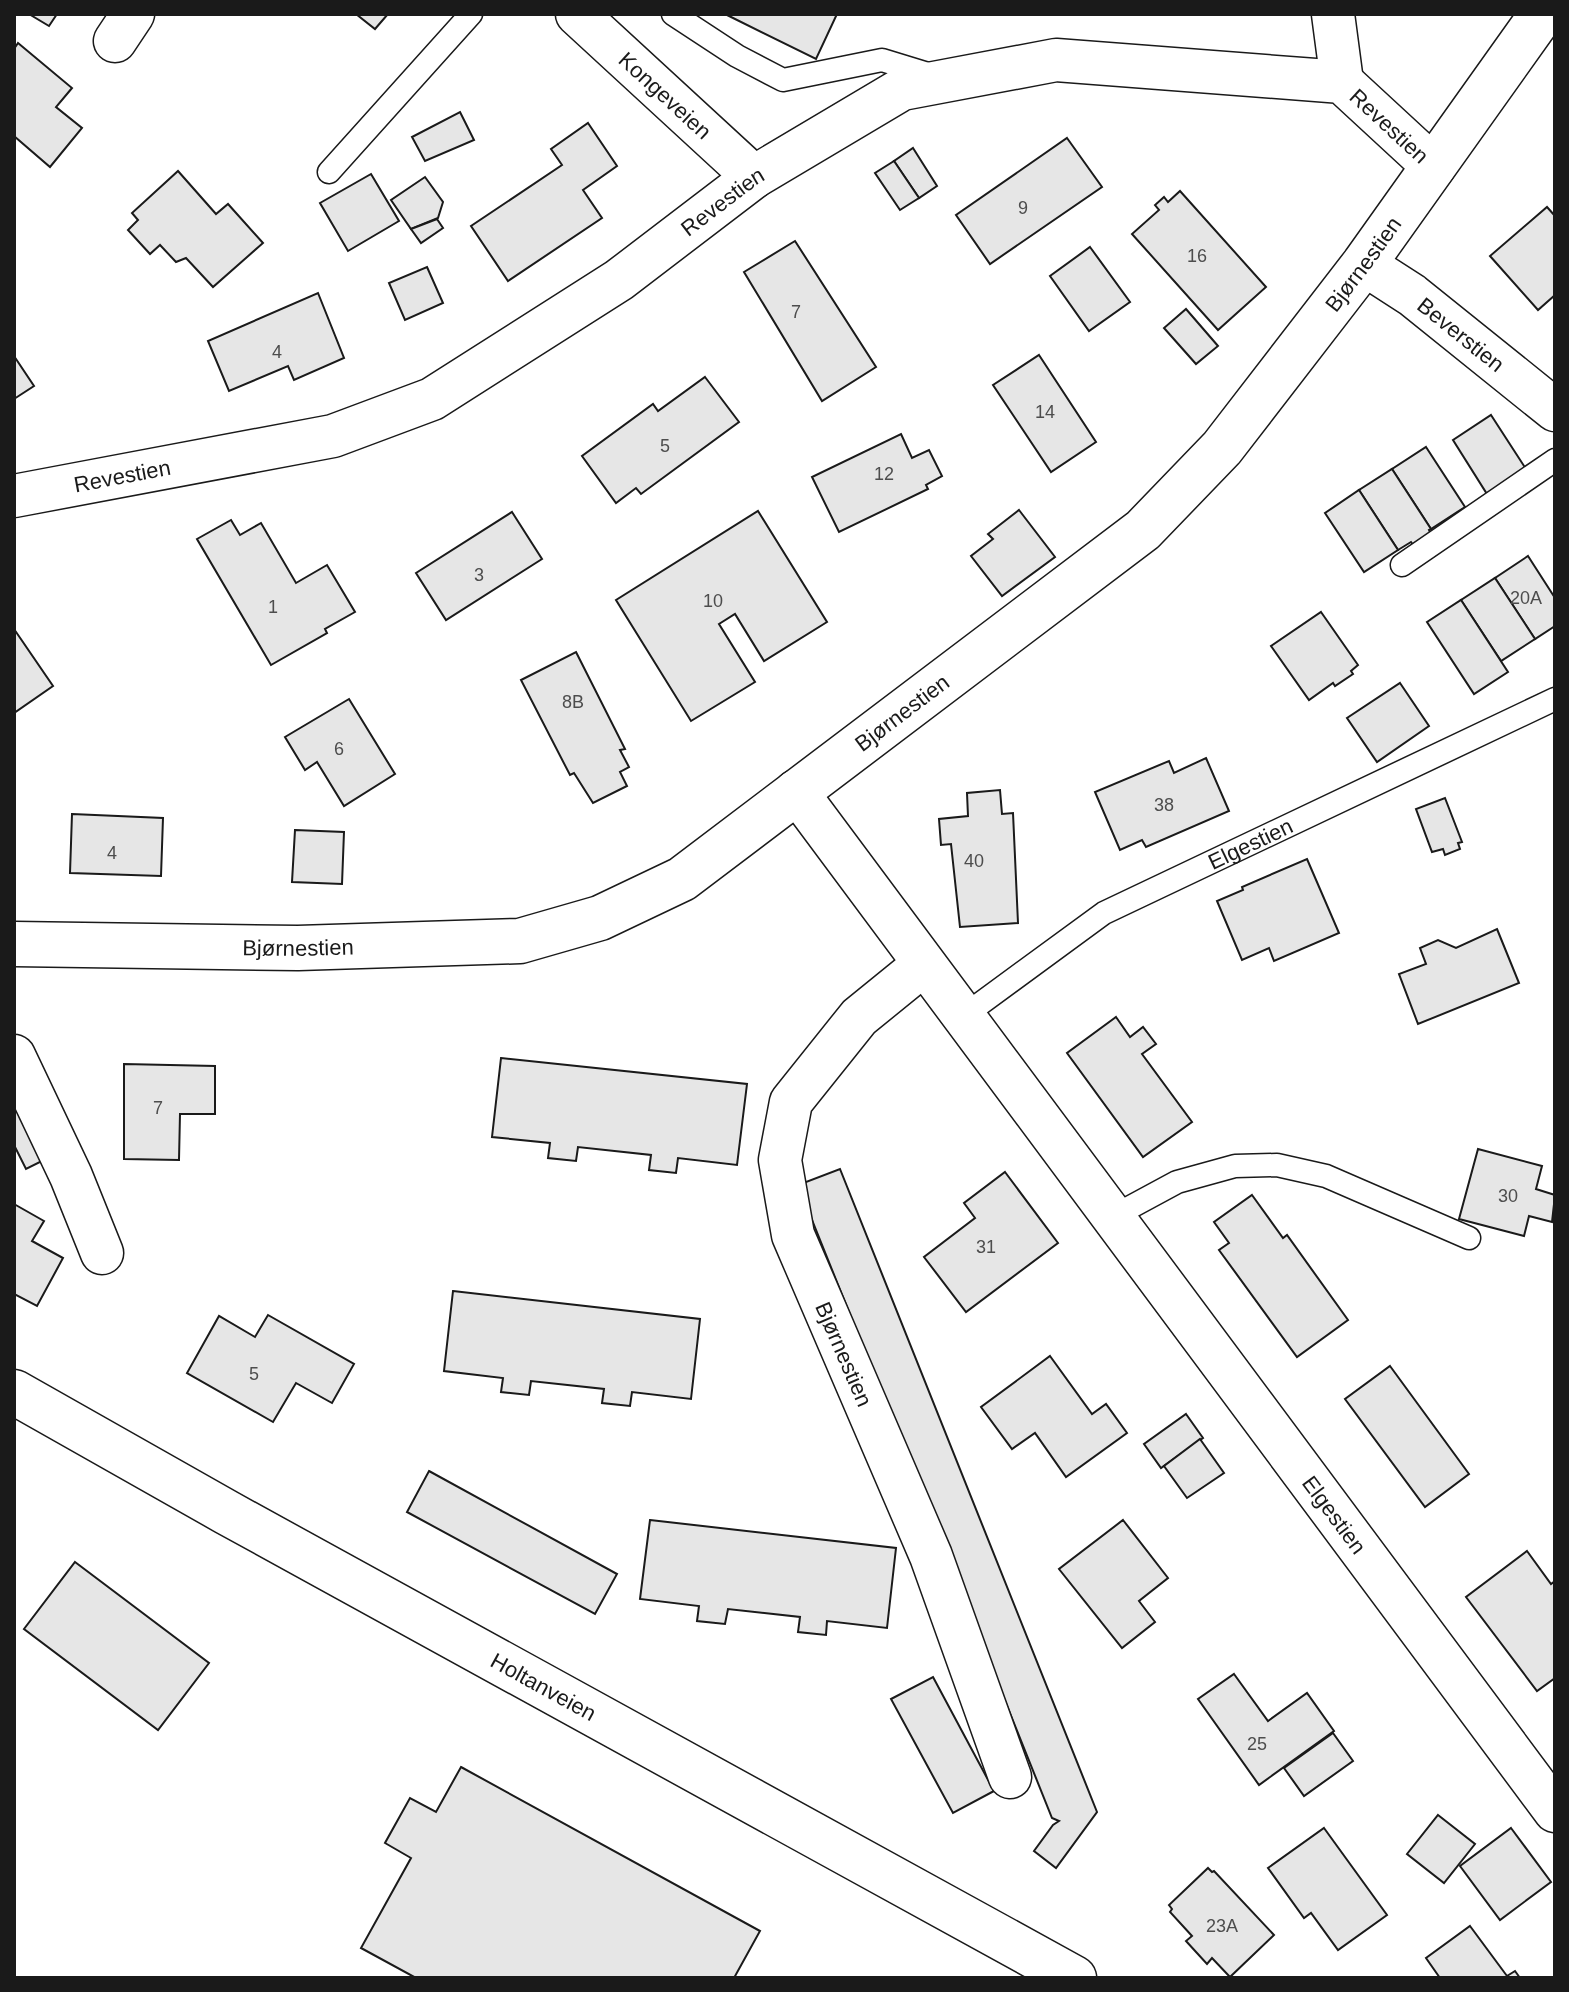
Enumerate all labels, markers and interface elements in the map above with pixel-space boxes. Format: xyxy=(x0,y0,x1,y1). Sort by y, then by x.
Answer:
street label: Kongeveien xyxy=(614,47,716,144)
street label: Revestien xyxy=(1345,84,1433,169)
street label: Revestien xyxy=(676,162,769,241)
house number: 9 xyxy=(1018,198,1028,218)
street label: Bjørnestien xyxy=(1320,212,1406,317)
house number: 16 xyxy=(1187,246,1207,266)
street label: Beverstien xyxy=(1412,292,1509,377)
house number: 7 xyxy=(791,302,801,322)
house number: 4 xyxy=(272,342,282,362)
house number: 14 xyxy=(1035,402,1055,422)
house number: 5 xyxy=(660,436,670,456)
street label: Revestien xyxy=(72,455,173,497)
house number: 12 xyxy=(874,464,894,484)
house number: 3 xyxy=(474,565,484,585)
house number: 20A xyxy=(1510,588,1542,608)
house number: 10 xyxy=(703,591,723,611)
house number: 1 xyxy=(268,597,278,617)
street label: Bjørnestien xyxy=(850,669,954,756)
house number: 8B xyxy=(562,692,584,712)
house number: 6 xyxy=(334,739,344,759)
house number: 38 xyxy=(1154,795,1174,815)
street label: Elgestien xyxy=(1204,813,1297,875)
house number: 4 xyxy=(107,843,117,863)
house number: 40 xyxy=(964,851,984,871)
street label: Bjørnestien xyxy=(242,934,354,961)
house number: 7 xyxy=(153,1098,163,1118)
house number: 30 xyxy=(1498,1186,1518,1206)
house number: 31 xyxy=(976,1237,996,1257)
street label: Bjørnestien xyxy=(810,1298,877,1410)
house number: 5 xyxy=(249,1364,259,1384)
street label: Elgestien xyxy=(1297,1471,1371,1559)
street label: Holtanveien xyxy=(486,1648,600,1726)
house number: 25 xyxy=(1247,1734,1267,1754)
house number: 23A xyxy=(1206,1916,1238,1936)

